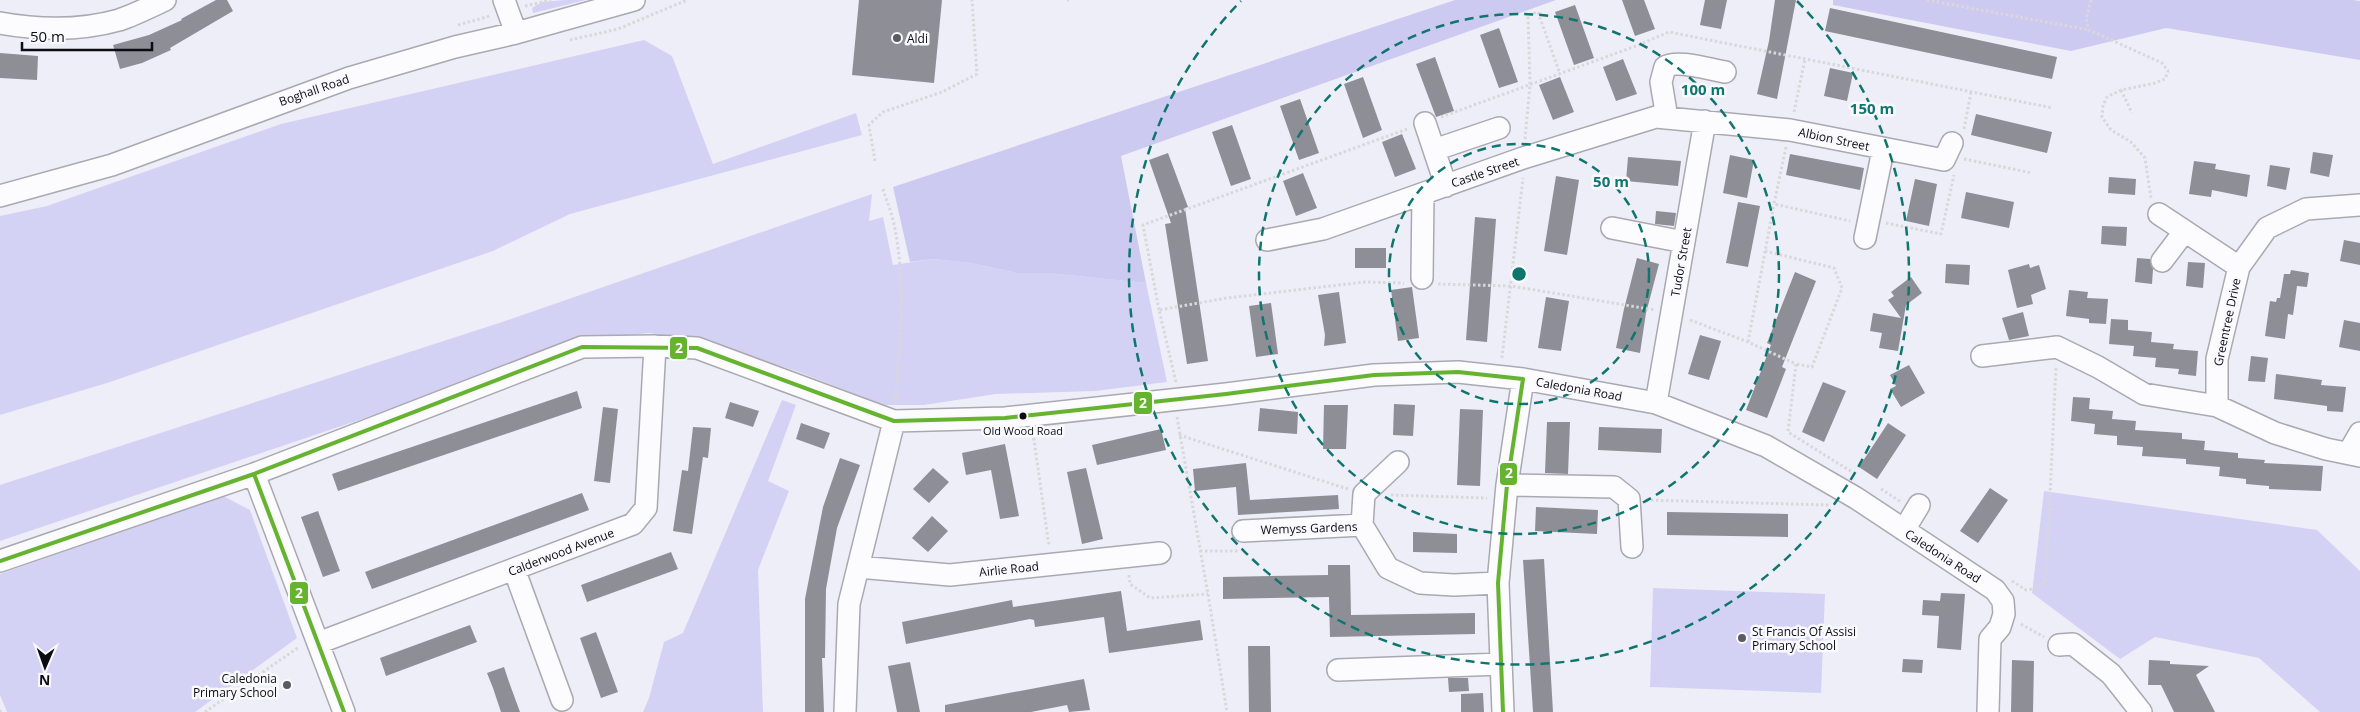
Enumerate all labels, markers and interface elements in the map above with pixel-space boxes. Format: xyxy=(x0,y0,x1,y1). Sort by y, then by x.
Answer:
scale bar xyxy=(22,20,152,52)
text: 50 m xyxy=(30,26,65,46)
place label: Aldi xyxy=(907,30,928,47)
marker: Aldi xyxy=(891,32,903,44)
street label: Boghall Road xyxy=(277,70,351,110)
text: 100 m xyxy=(1681,79,1725,99)
text: 150 m xyxy=(1850,98,1894,118)
street label: Albion Street xyxy=(1797,123,1871,155)
street label: Castle Street xyxy=(1449,152,1521,192)
text: 50 m xyxy=(1593,171,1629,191)
street label: Tudor Street xyxy=(1667,226,1695,298)
centre of rings xyxy=(1510,265,1528,283)
street label: Greentree Drive xyxy=(2209,276,2245,368)
line badge: 2 xyxy=(669,336,688,360)
text: 2 xyxy=(675,338,683,357)
street label: Caledonia Road xyxy=(1535,373,1623,405)
line badge: 2 xyxy=(1133,391,1153,415)
text: 2 xyxy=(1139,393,1147,412)
marker: Old Wood Road xyxy=(1018,411,1028,421)
place label: Old Wood Road xyxy=(983,423,1063,438)
line badge: 2 xyxy=(1499,462,1518,486)
text: 2 xyxy=(1505,463,1513,482)
street label: Wemyss Gardens xyxy=(1260,518,1358,538)
street label: Calderwood Avenue xyxy=(506,524,617,580)
street label: Caledonia Road xyxy=(1902,525,1984,587)
street label: Airlie Road xyxy=(978,557,1040,581)
line badge: 2 xyxy=(289,581,309,605)
text: 2 xyxy=(295,583,303,602)
place label: St Francis Of Assisi Primary School xyxy=(1752,623,1856,654)
marker: St Francis Of Assisi Primary School xyxy=(1736,632,1748,644)
north arrow xyxy=(20,642,70,692)
place label: Caledonia Primary School xyxy=(193,670,277,701)
text: N xyxy=(39,671,51,690)
marker: Caledonia Primary School xyxy=(281,679,293,691)

